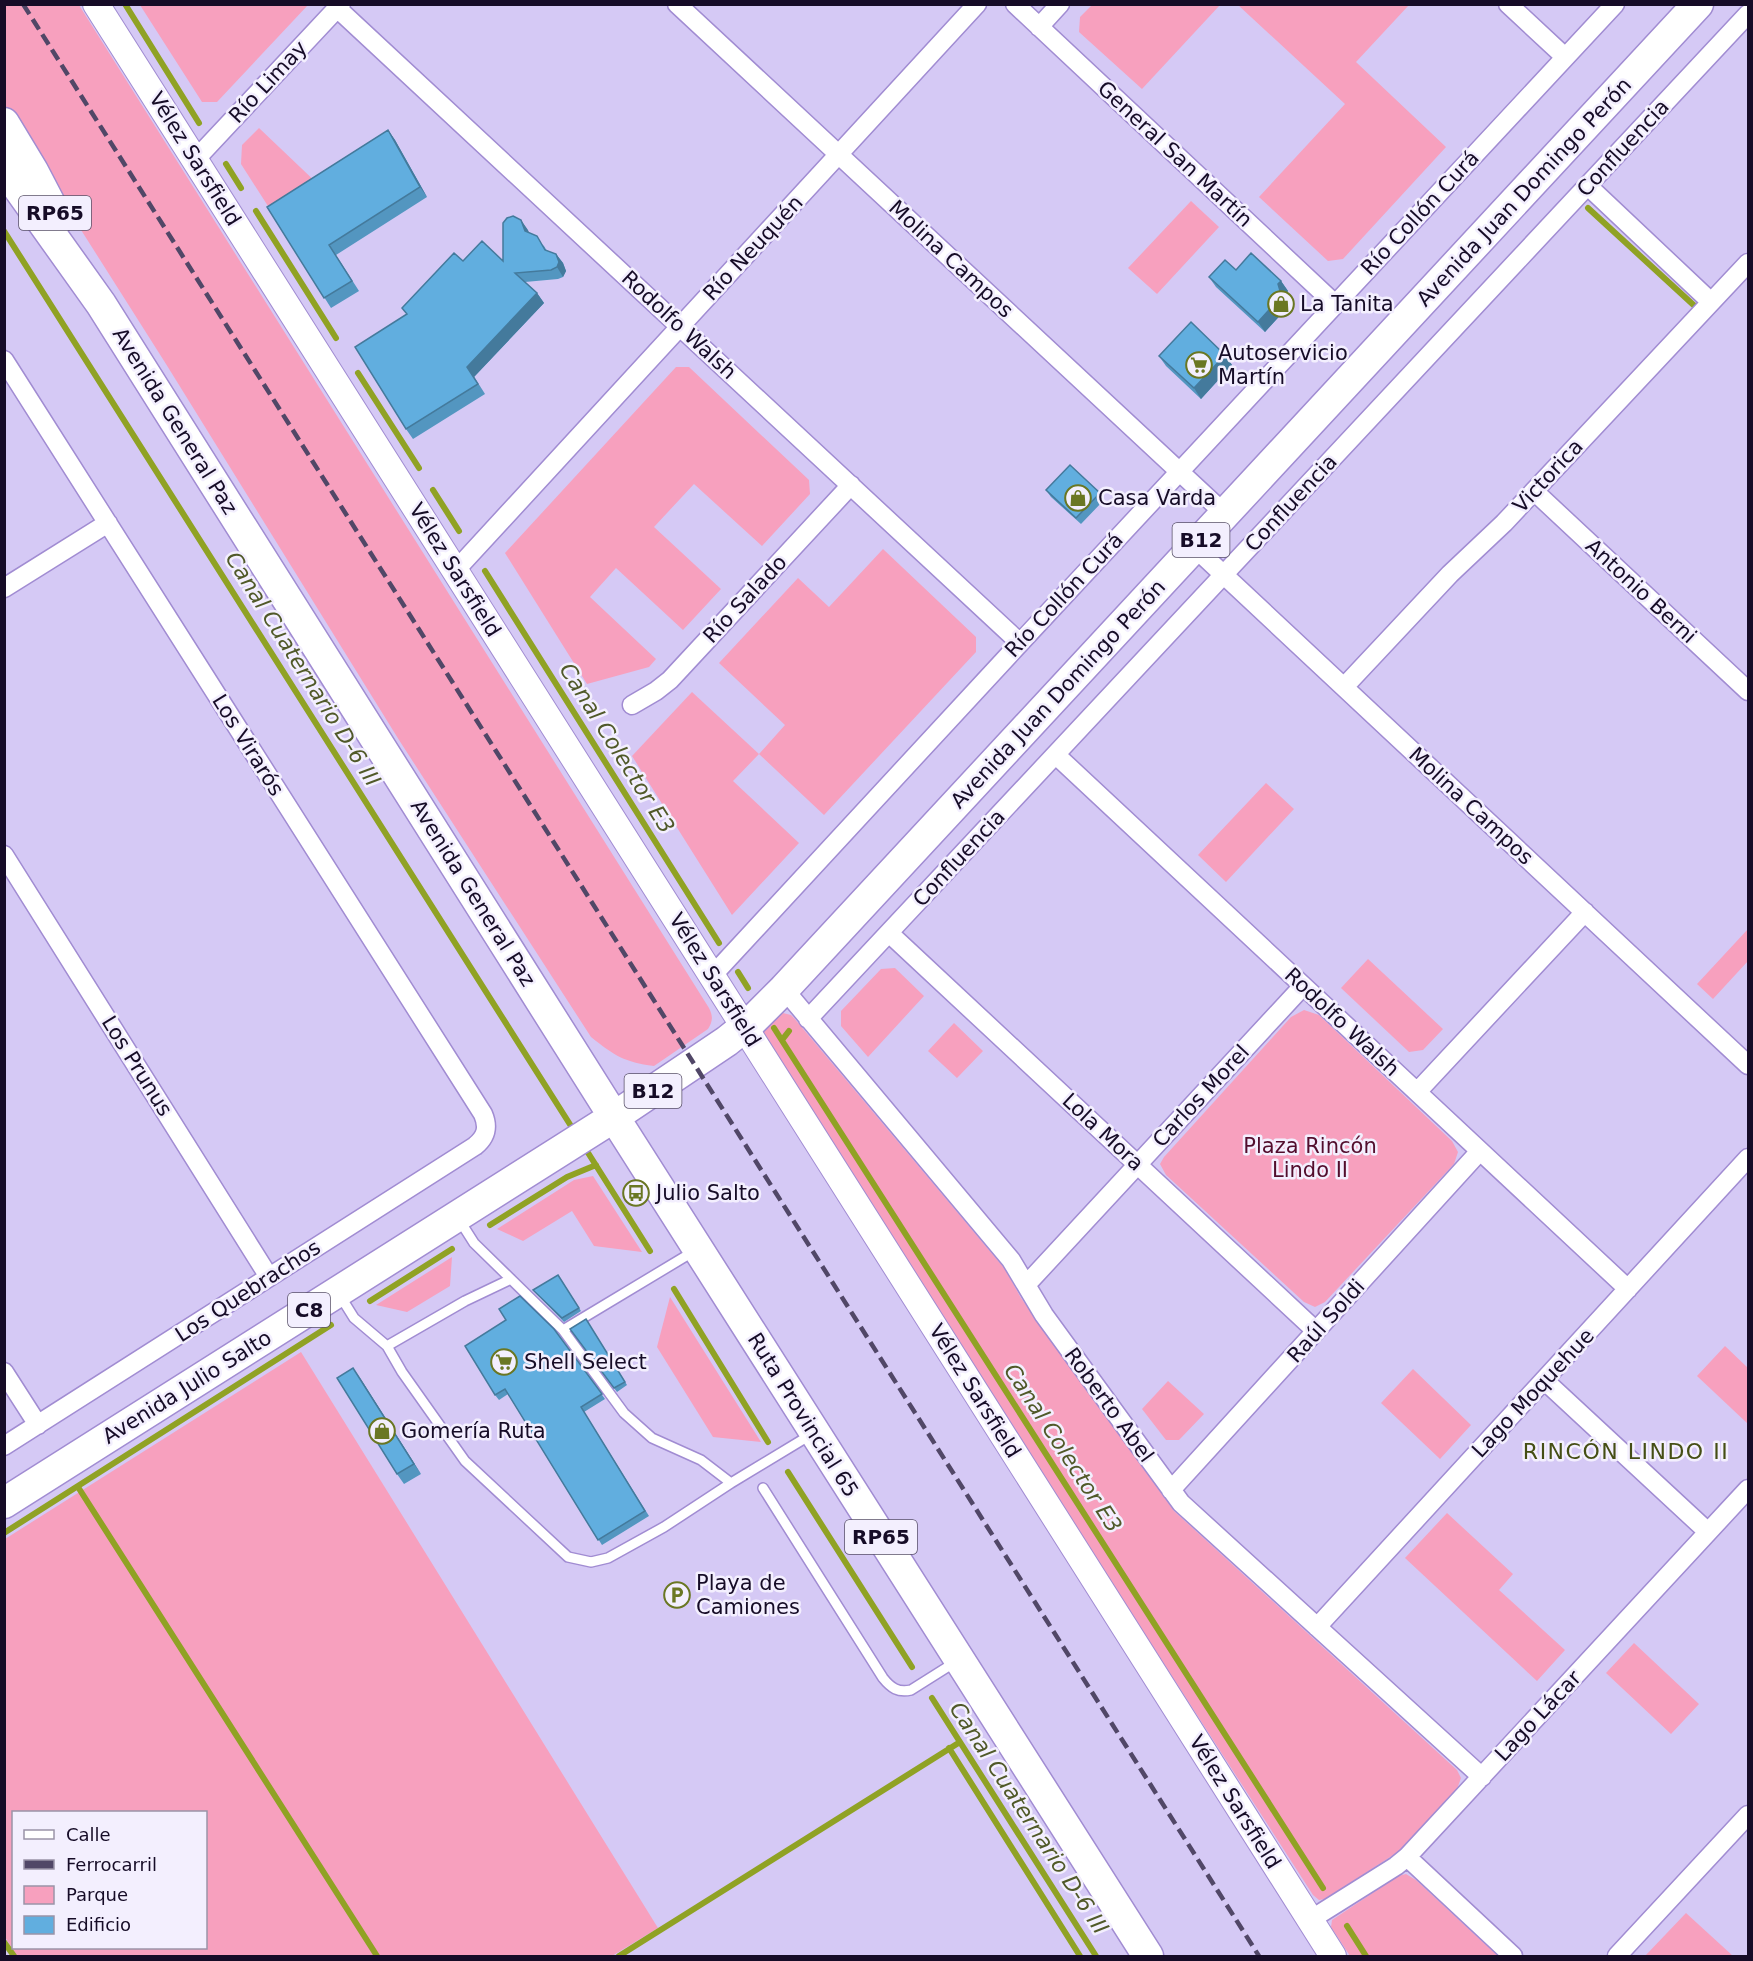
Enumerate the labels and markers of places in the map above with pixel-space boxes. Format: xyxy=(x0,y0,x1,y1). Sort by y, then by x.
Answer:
shop icon: La Tanita xyxy=(1266,289,1296,319)
place label: La Tanita xyxy=(1300,292,1394,316)
place label: Autoservicio Martín xyxy=(1218,341,1348,389)
supermarket icon: Autoservicio Martín xyxy=(1184,350,1214,380)
shop icon: Casa Varda xyxy=(1063,483,1093,513)
place label: Casa Varda xyxy=(1098,486,1216,510)
bus stop icon: Julio Salto xyxy=(621,1178,651,1208)
place label: Julio Salto xyxy=(654,1181,760,1205)
supermarket icon: Shell Select xyxy=(489,1347,519,1377)
place label: Shell Select xyxy=(524,1350,647,1374)
shop icon: Gomería Ruta xyxy=(367,1416,397,1446)
place label: Gomería Ruta xyxy=(401,1419,546,1443)
place label: Playa de Camiones xyxy=(696,1571,800,1619)
parking icon: Playa de Camiones xyxy=(662,1580,692,1610)

